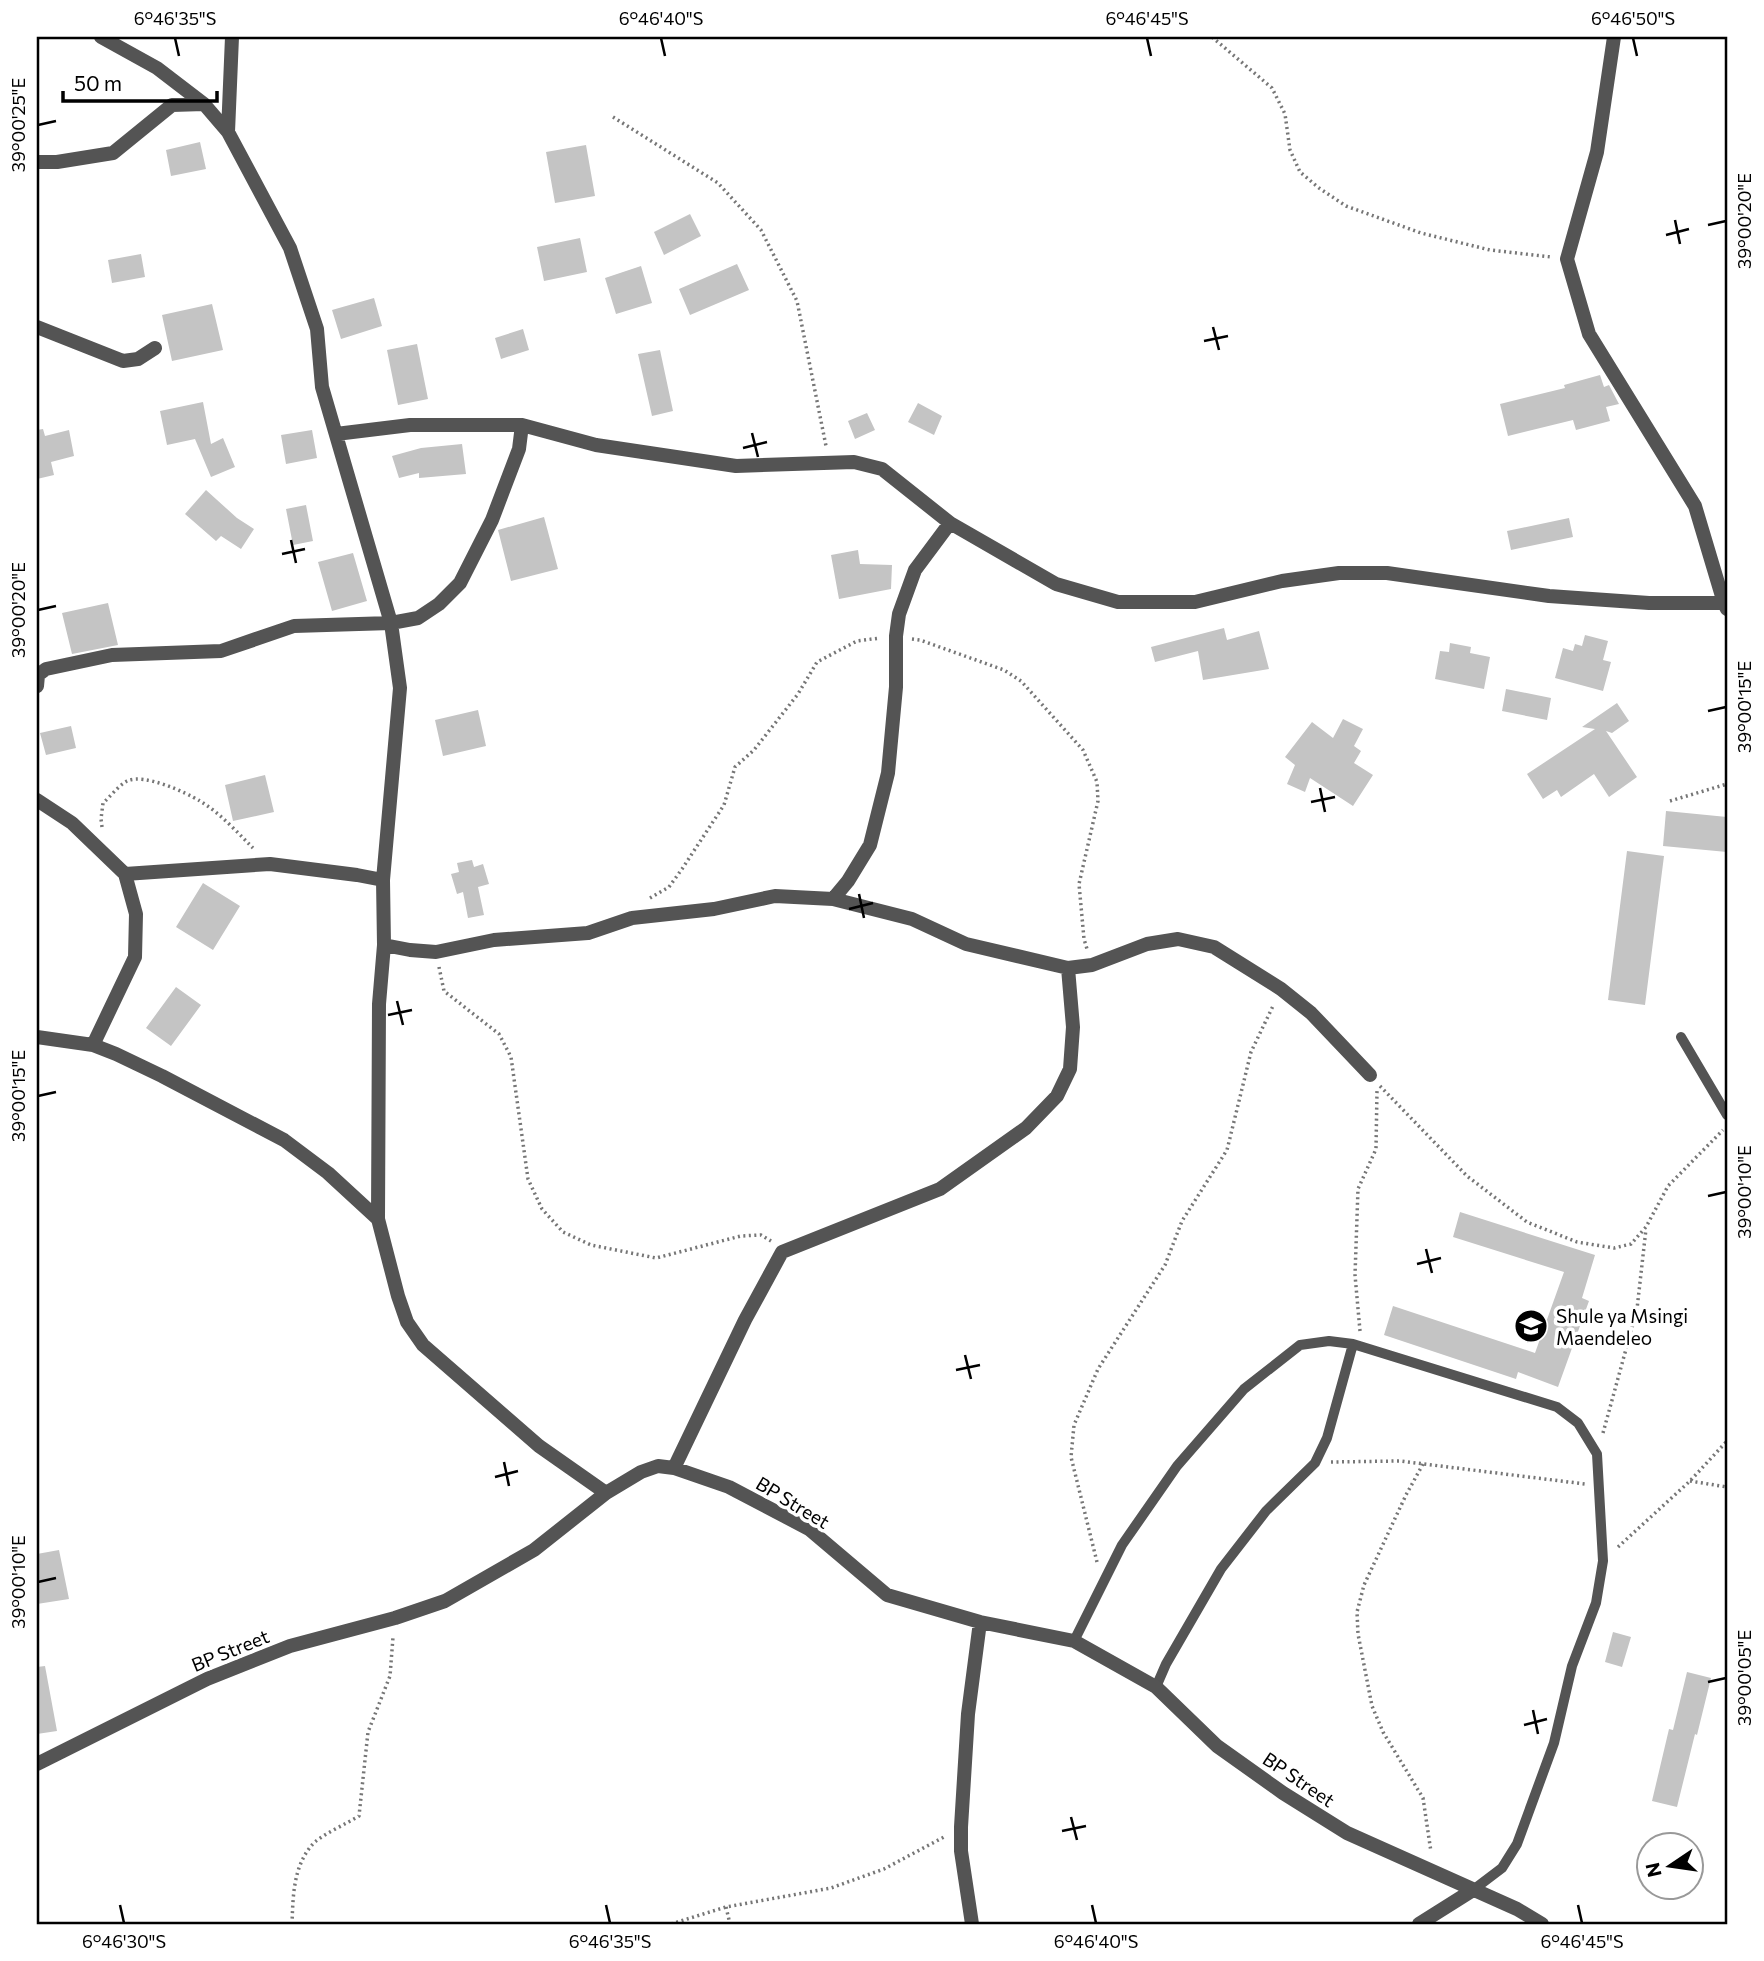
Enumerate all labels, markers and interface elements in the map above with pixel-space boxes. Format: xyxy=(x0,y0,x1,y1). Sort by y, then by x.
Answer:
text: 6°46'35"S xyxy=(134,7,216,29)
text: 6°46'40"S xyxy=(619,7,703,29)
text: 6°46'45"S xyxy=(1105,7,1189,29)
text: 6°46'50"S xyxy=(1591,7,1675,29)
scale bar xyxy=(63,60,217,104)
text: 50 m xyxy=(74,70,122,95)
text: 39°00'25"E xyxy=(7,78,29,172)
text: 39°00'20"E xyxy=(1733,173,1755,269)
text: 39°00'20"E xyxy=(7,562,29,658)
text: 39°00'15"E xyxy=(1733,661,1755,753)
text: 39°00'15"E xyxy=(7,1050,29,1142)
text: 39°00'10"E xyxy=(1733,1145,1755,1239)
place label: Shule ya Msingi Maendeleo xyxy=(1556,1304,1688,1349)
school or university icon: Shule ya Msingi Maendeleo xyxy=(1512,1307,1550,1345)
street label: BP Street xyxy=(752,1471,834,1533)
text: 39°00'10"E xyxy=(7,1535,29,1629)
street label: BP Street xyxy=(188,1624,272,1676)
text: 39°00'05"E xyxy=(1733,1630,1755,1726)
street label: BP Street xyxy=(1259,1747,1339,1811)
north arrow xyxy=(1634,1832,1704,1902)
text: N xyxy=(1640,1860,1666,1879)
text: 6°46'30"S xyxy=(82,1930,166,1952)
text: 6°46'35"S xyxy=(569,1930,651,1952)
text: 6°46'40"S xyxy=(1054,1930,1138,1952)
text: 6°46'45"S xyxy=(1540,1930,1624,1952)

